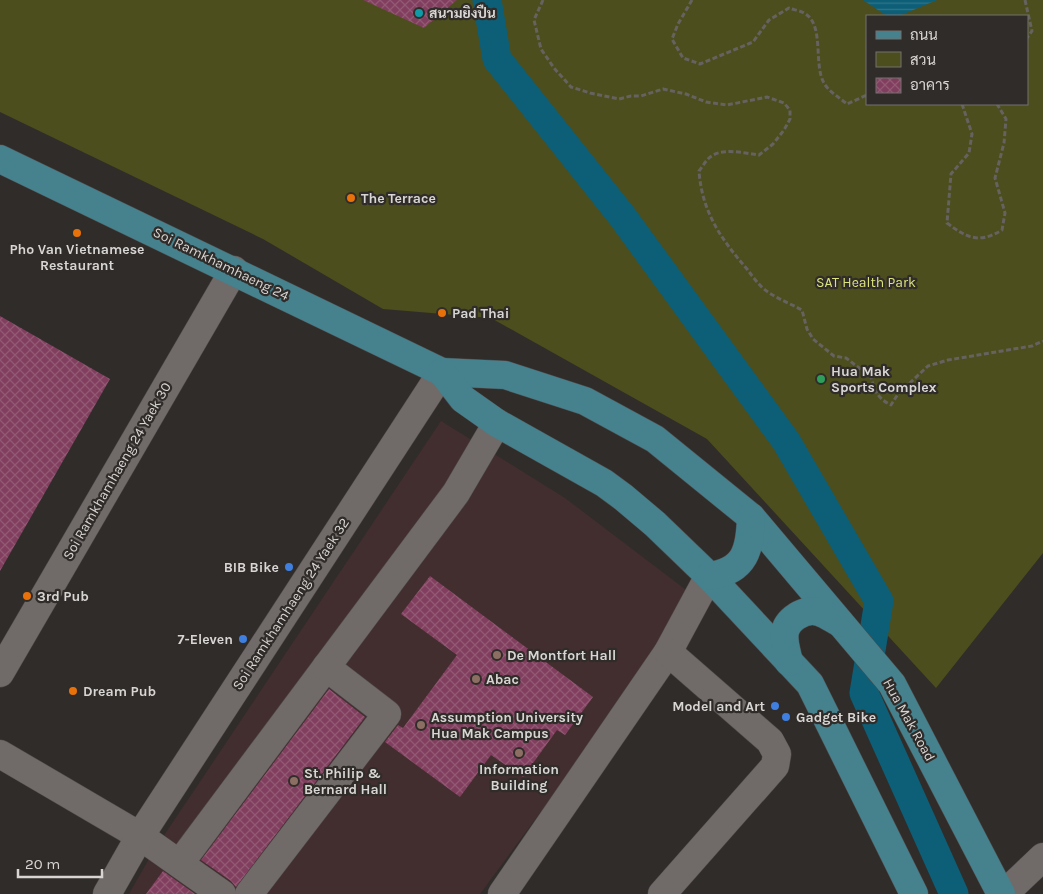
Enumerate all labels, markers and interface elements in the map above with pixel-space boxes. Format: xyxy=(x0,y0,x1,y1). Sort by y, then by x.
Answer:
place label: สนามยิงปืน xyxy=(429,4,496,22)
marker: สนามยิงปืน xyxy=(413,7,425,19)
legend xyxy=(866,15,1028,105)
text: ถนน xyxy=(910,26,938,44)
text: สวน xyxy=(910,51,936,69)
text: อาคาร xyxy=(910,76,950,94)
place label: The Terrace xyxy=(361,190,436,207)
marker: The Terrace xyxy=(345,192,357,204)
street label: Soi Ramkhamhaeng 24 xyxy=(150,224,292,304)
marker: Pho Van Vietnamese Restaurant xyxy=(71,227,83,239)
place label: Pho Van Vietnamese Restaurant xyxy=(9,241,145,274)
park label: SAT Health Park xyxy=(816,274,916,291)
place label: Pad Thai xyxy=(452,305,509,322)
marker: Pad Thai xyxy=(436,307,448,319)
place label: Hua Mak Sports Complex xyxy=(831,363,937,396)
marker: Hua Mak Sports Complex xyxy=(815,373,827,385)
street label: Soi Ramkhamhaeng 24 Yaek 30 xyxy=(59,379,175,563)
street label: Soi Ramkhamhaeng 24 Yaek 32 xyxy=(229,515,353,693)
place label: BIB Bike xyxy=(224,559,279,576)
marker: BIB Bike xyxy=(283,561,295,573)
place label: 3rd Pub xyxy=(37,588,89,605)
marker: 3rd Pub xyxy=(21,590,33,602)
place label: 7-Eleven xyxy=(178,631,233,648)
marker: 7-Eleven xyxy=(237,633,249,645)
place label: De Montfort Hall xyxy=(507,647,616,664)
marker: De Montfort Hall xyxy=(491,649,503,661)
place label: Abac xyxy=(486,671,519,688)
marker: Abac xyxy=(470,673,482,685)
street label: Hua Mak Road xyxy=(879,676,939,764)
place label: Dream Pub xyxy=(83,683,156,700)
marker: Dream Pub xyxy=(67,685,79,697)
place label: Model and Art xyxy=(672,698,765,715)
marker: Model and Art xyxy=(769,700,781,712)
place label: Assumption University Hua Mak Campus xyxy=(431,709,583,742)
place label: Gadget Bike xyxy=(796,709,876,726)
marker: Gadget Bike xyxy=(780,711,792,723)
marker: Assumption University Hua Mak Campus xyxy=(415,719,427,731)
marker: Information Building xyxy=(513,747,525,759)
place label: Information Building xyxy=(479,761,559,794)
place label: St. Philip & Bernard Hall xyxy=(304,765,387,798)
marker: St. Philip & Bernard Hall xyxy=(288,775,300,787)
scale bar xyxy=(18,846,101,878)
text: 20 m xyxy=(25,855,60,873)

